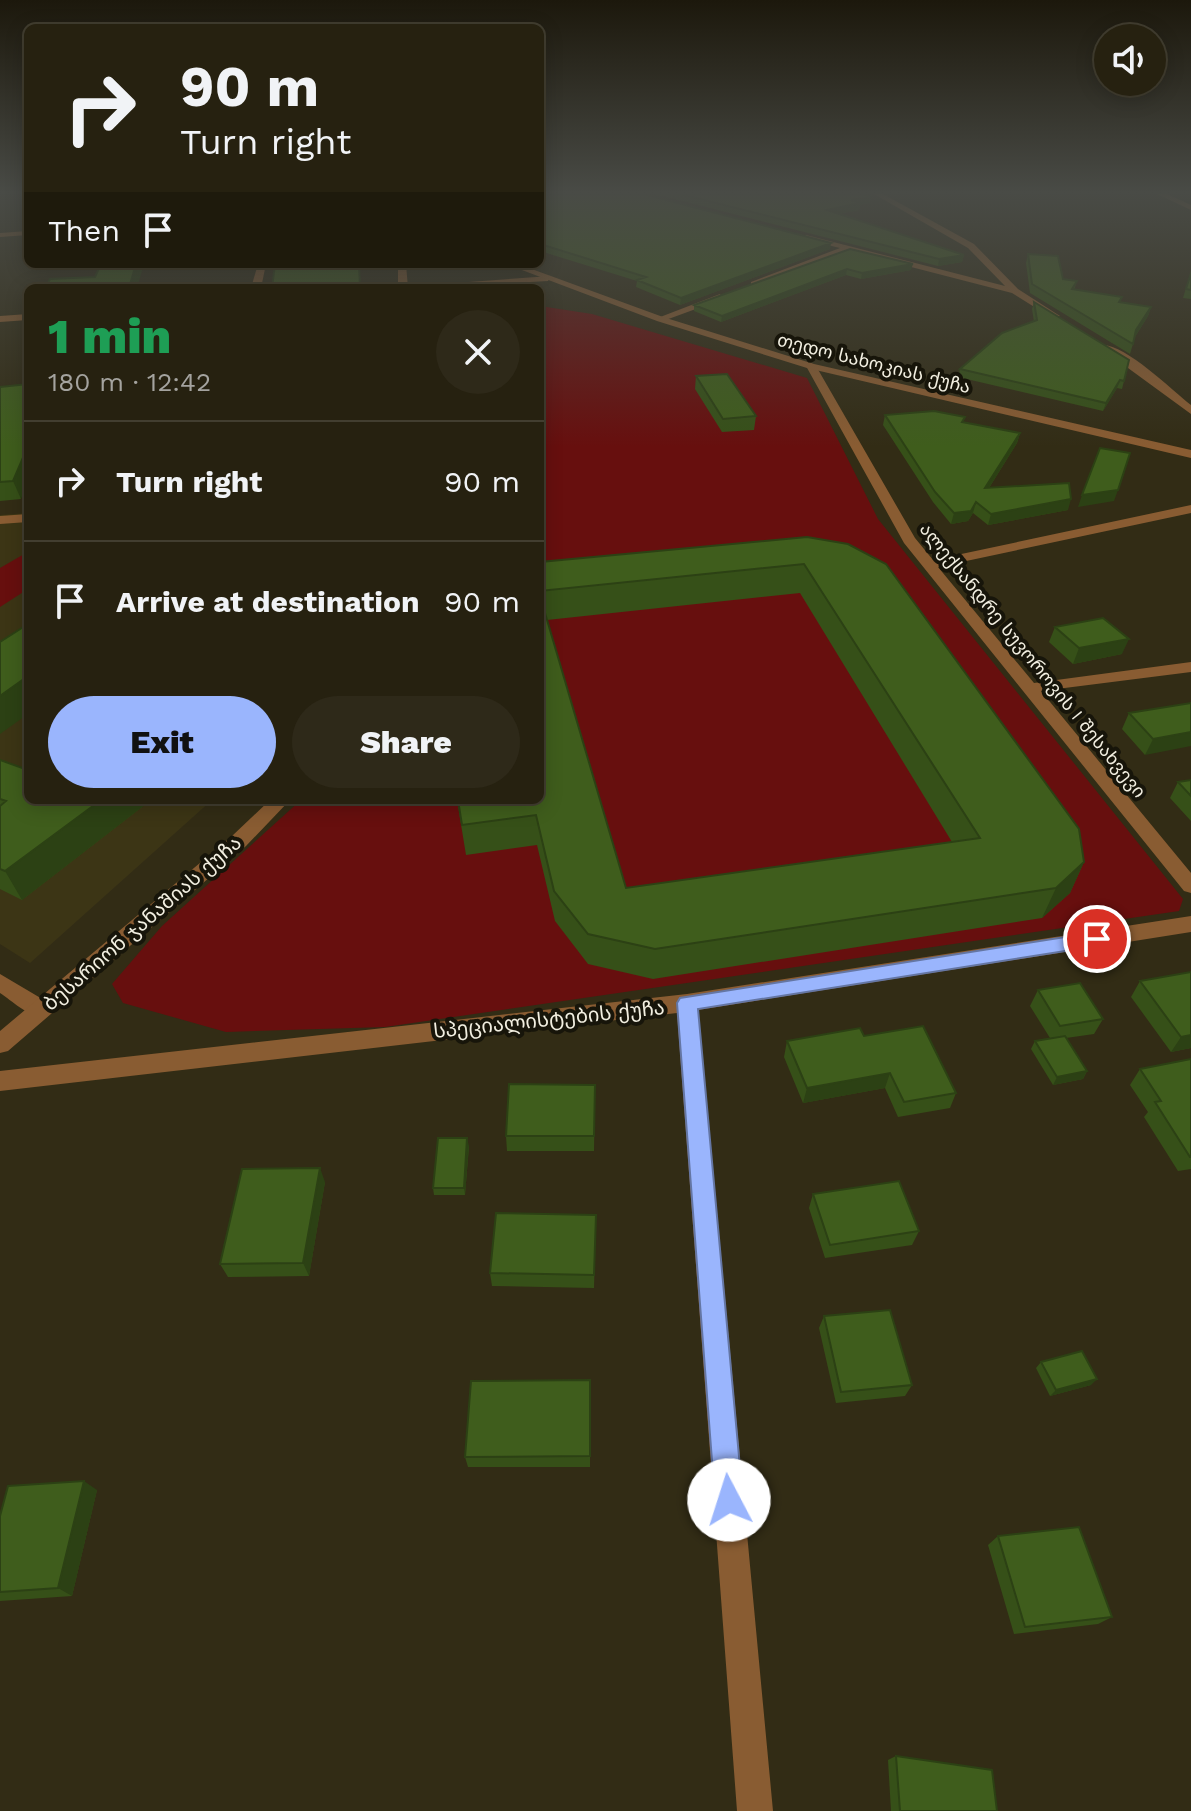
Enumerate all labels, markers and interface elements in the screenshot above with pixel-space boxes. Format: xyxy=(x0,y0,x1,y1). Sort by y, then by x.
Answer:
map controls xyxy=(1094,24,1166,96)
button: sound xyxy=(1094,24,1166,96)
text: 90 m xyxy=(180,54,319,120)
icon: right xyxy=(48,56,152,160)
text: Turn right xyxy=(180,121,351,163)
icon: arrive xyxy=(136,208,180,252)
text: Then xyxy=(48,213,120,248)
text: 1 min xyxy=(48,308,171,365)
button: close xyxy=(436,310,520,394)
street label: თედო სახოკიას ქუჩა xyxy=(775,329,973,398)
text: 180 m · 12:42 xyxy=(48,367,211,397)
icon: right xyxy=(48,459,92,503)
text: Turn right xyxy=(116,464,262,499)
text: 90 m xyxy=(444,464,520,499)
street label: ალექსანდრე სუვოროვის I შესახვევი xyxy=(915,519,1150,802)
icon: arrive xyxy=(48,579,92,623)
text: Arrive at destination xyxy=(116,584,420,619)
text: 90 m xyxy=(444,584,520,619)
button: Exit xyxy=(48,696,276,788)
button: Share xyxy=(292,696,520,788)
street label: ბესარიონ ჯანაშიას ქუჩა xyxy=(38,830,246,1016)
pin xyxy=(1063,905,1131,973)
icon: arrive xyxy=(1075,917,1119,961)
street label: სპეციალისტების ქუჩა xyxy=(432,995,666,1044)
position arrow xyxy=(687,1458,771,1542)

